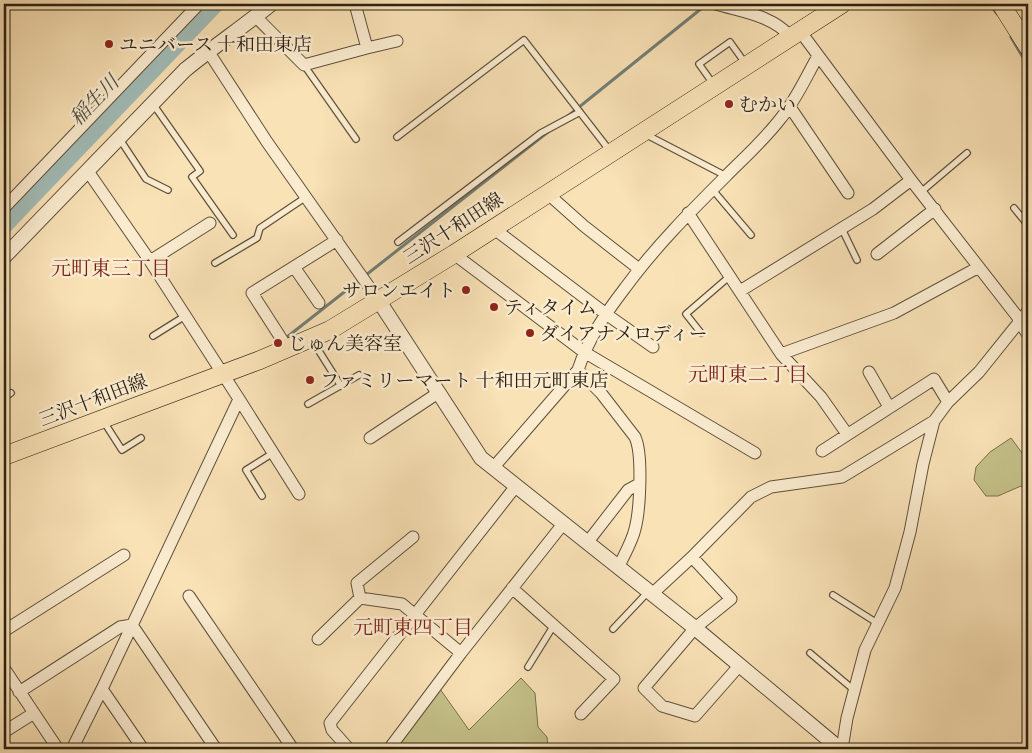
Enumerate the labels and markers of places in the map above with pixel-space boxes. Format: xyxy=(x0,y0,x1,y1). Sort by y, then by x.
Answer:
place label: ユニバース 十和田東店 xyxy=(119,32,312,57)
marker: ユニバース 十和田東店 xyxy=(103,38,115,50)
place label: むかい xyxy=(739,92,796,117)
marker: むかい xyxy=(723,98,735,110)
place label: サロンエイト xyxy=(342,278,456,303)
marker: サロンエイト xyxy=(460,284,472,296)
place label: ティタイム xyxy=(504,295,597,320)
marker: ティタイム xyxy=(488,301,500,313)
place label: ダイアナメロディー xyxy=(540,321,708,346)
marker: ダイアナメロディー xyxy=(524,327,536,339)
place label: じゅん美容室 xyxy=(288,331,402,356)
marker: じゅん美容室 xyxy=(272,337,284,349)
place label: ファミリーマート 十和田元町東店 xyxy=(320,368,608,393)
marker: ファミリーマート 十和田元町東店 xyxy=(304,374,316,386)

